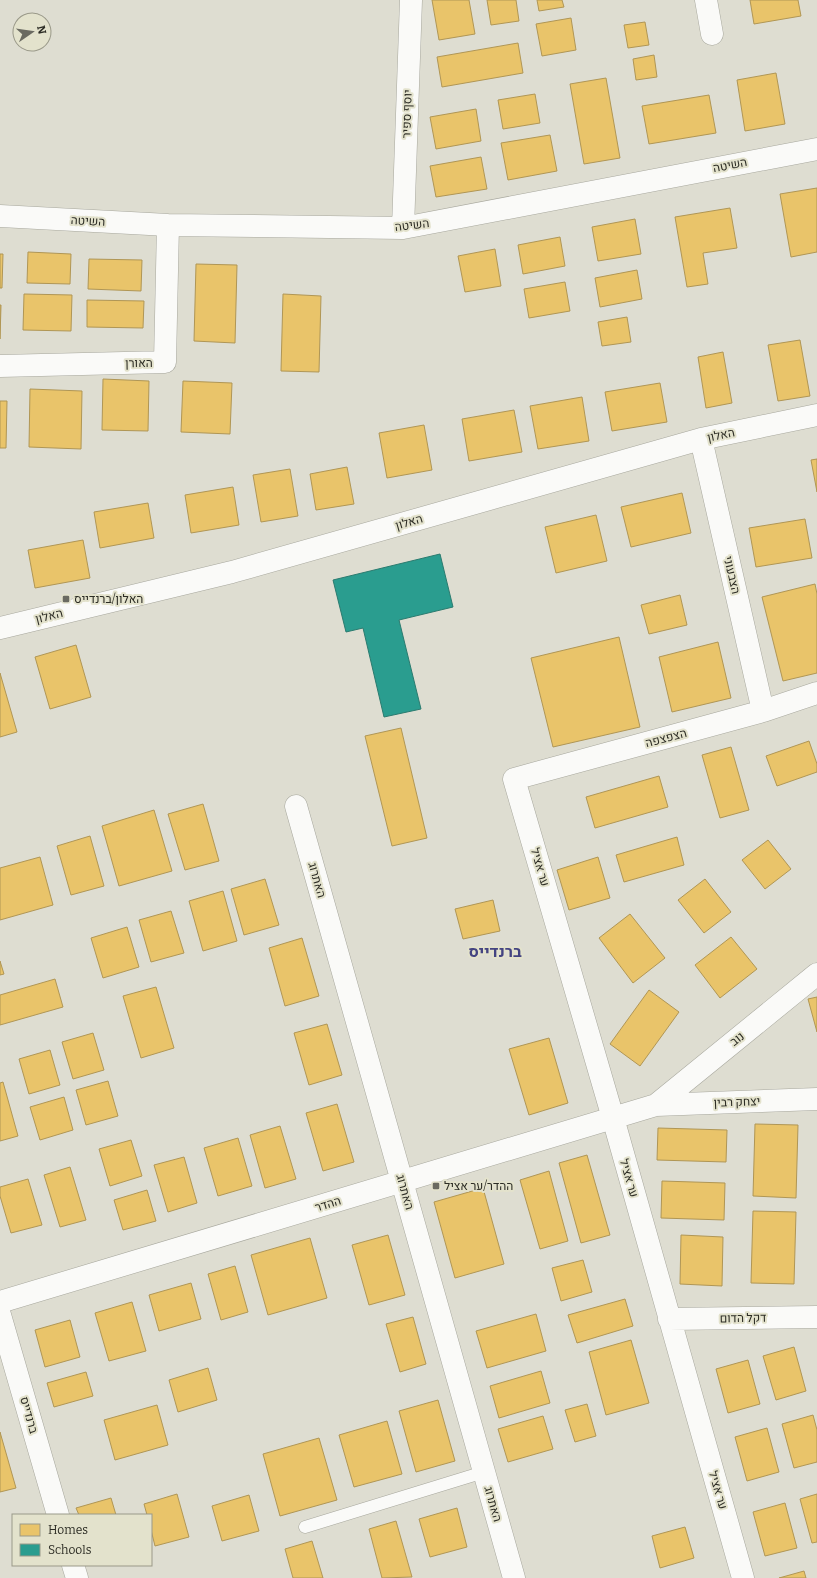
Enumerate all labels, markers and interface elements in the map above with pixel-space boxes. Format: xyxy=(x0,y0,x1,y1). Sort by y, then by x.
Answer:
north arrow xyxy=(12,12,52,52)
text: N xyxy=(34,24,49,36)
street label: יוסף ספיר xyxy=(399,89,415,139)
street label: השיטה xyxy=(712,155,748,175)
street label: השיטה xyxy=(70,213,106,229)
street label: השיטה xyxy=(394,216,430,234)
street label: האורן xyxy=(125,356,153,370)
street label: האלון xyxy=(706,425,736,445)
street label: האלון xyxy=(394,511,424,533)
street label: הצבעוני xyxy=(721,555,743,595)
place label: האלון/ברנדייס xyxy=(74,592,143,606)
marker: האלון/ברנדייס xyxy=(61,594,71,604)
street label: האלון xyxy=(34,606,64,626)
street label: הצפצפה xyxy=(644,726,688,750)
street label: ער אציל xyxy=(528,846,552,888)
street label: האתרוג xyxy=(305,861,329,899)
district label: ברנדייס xyxy=(468,942,522,961)
street label: נוב xyxy=(727,1029,747,1049)
street label: יצחק רבין xyxy=(713,1094,761,1110)
street label: ער אציל xyxy=(617,1157,641,1199)
street label: האתרוג xyxy=(393,1173,417,1211)
place label: ההדר/ער אציל xyxy=(444,1179,513,1193)
marker: ההדר/ער אציל xyxy=(431,1181,441,1191)
street label: ההדר xyxy=(313,1193,343,1215)
street label: דקל הדום xyxy=(720,1311,766,1325)
street label: ברנדייס xyxy=(17,1395,41,1436)
street label: ער אציל xyxy=(706,1469,730,1511)
street label: האתרוג xyxy=(481,1485,505,1523)
legend xyxy=(12,1514,152,1566)
text: Homes xyxy=(48,1523,88,1537)
text: Schools xyxy=(48,1543,92,1557)

